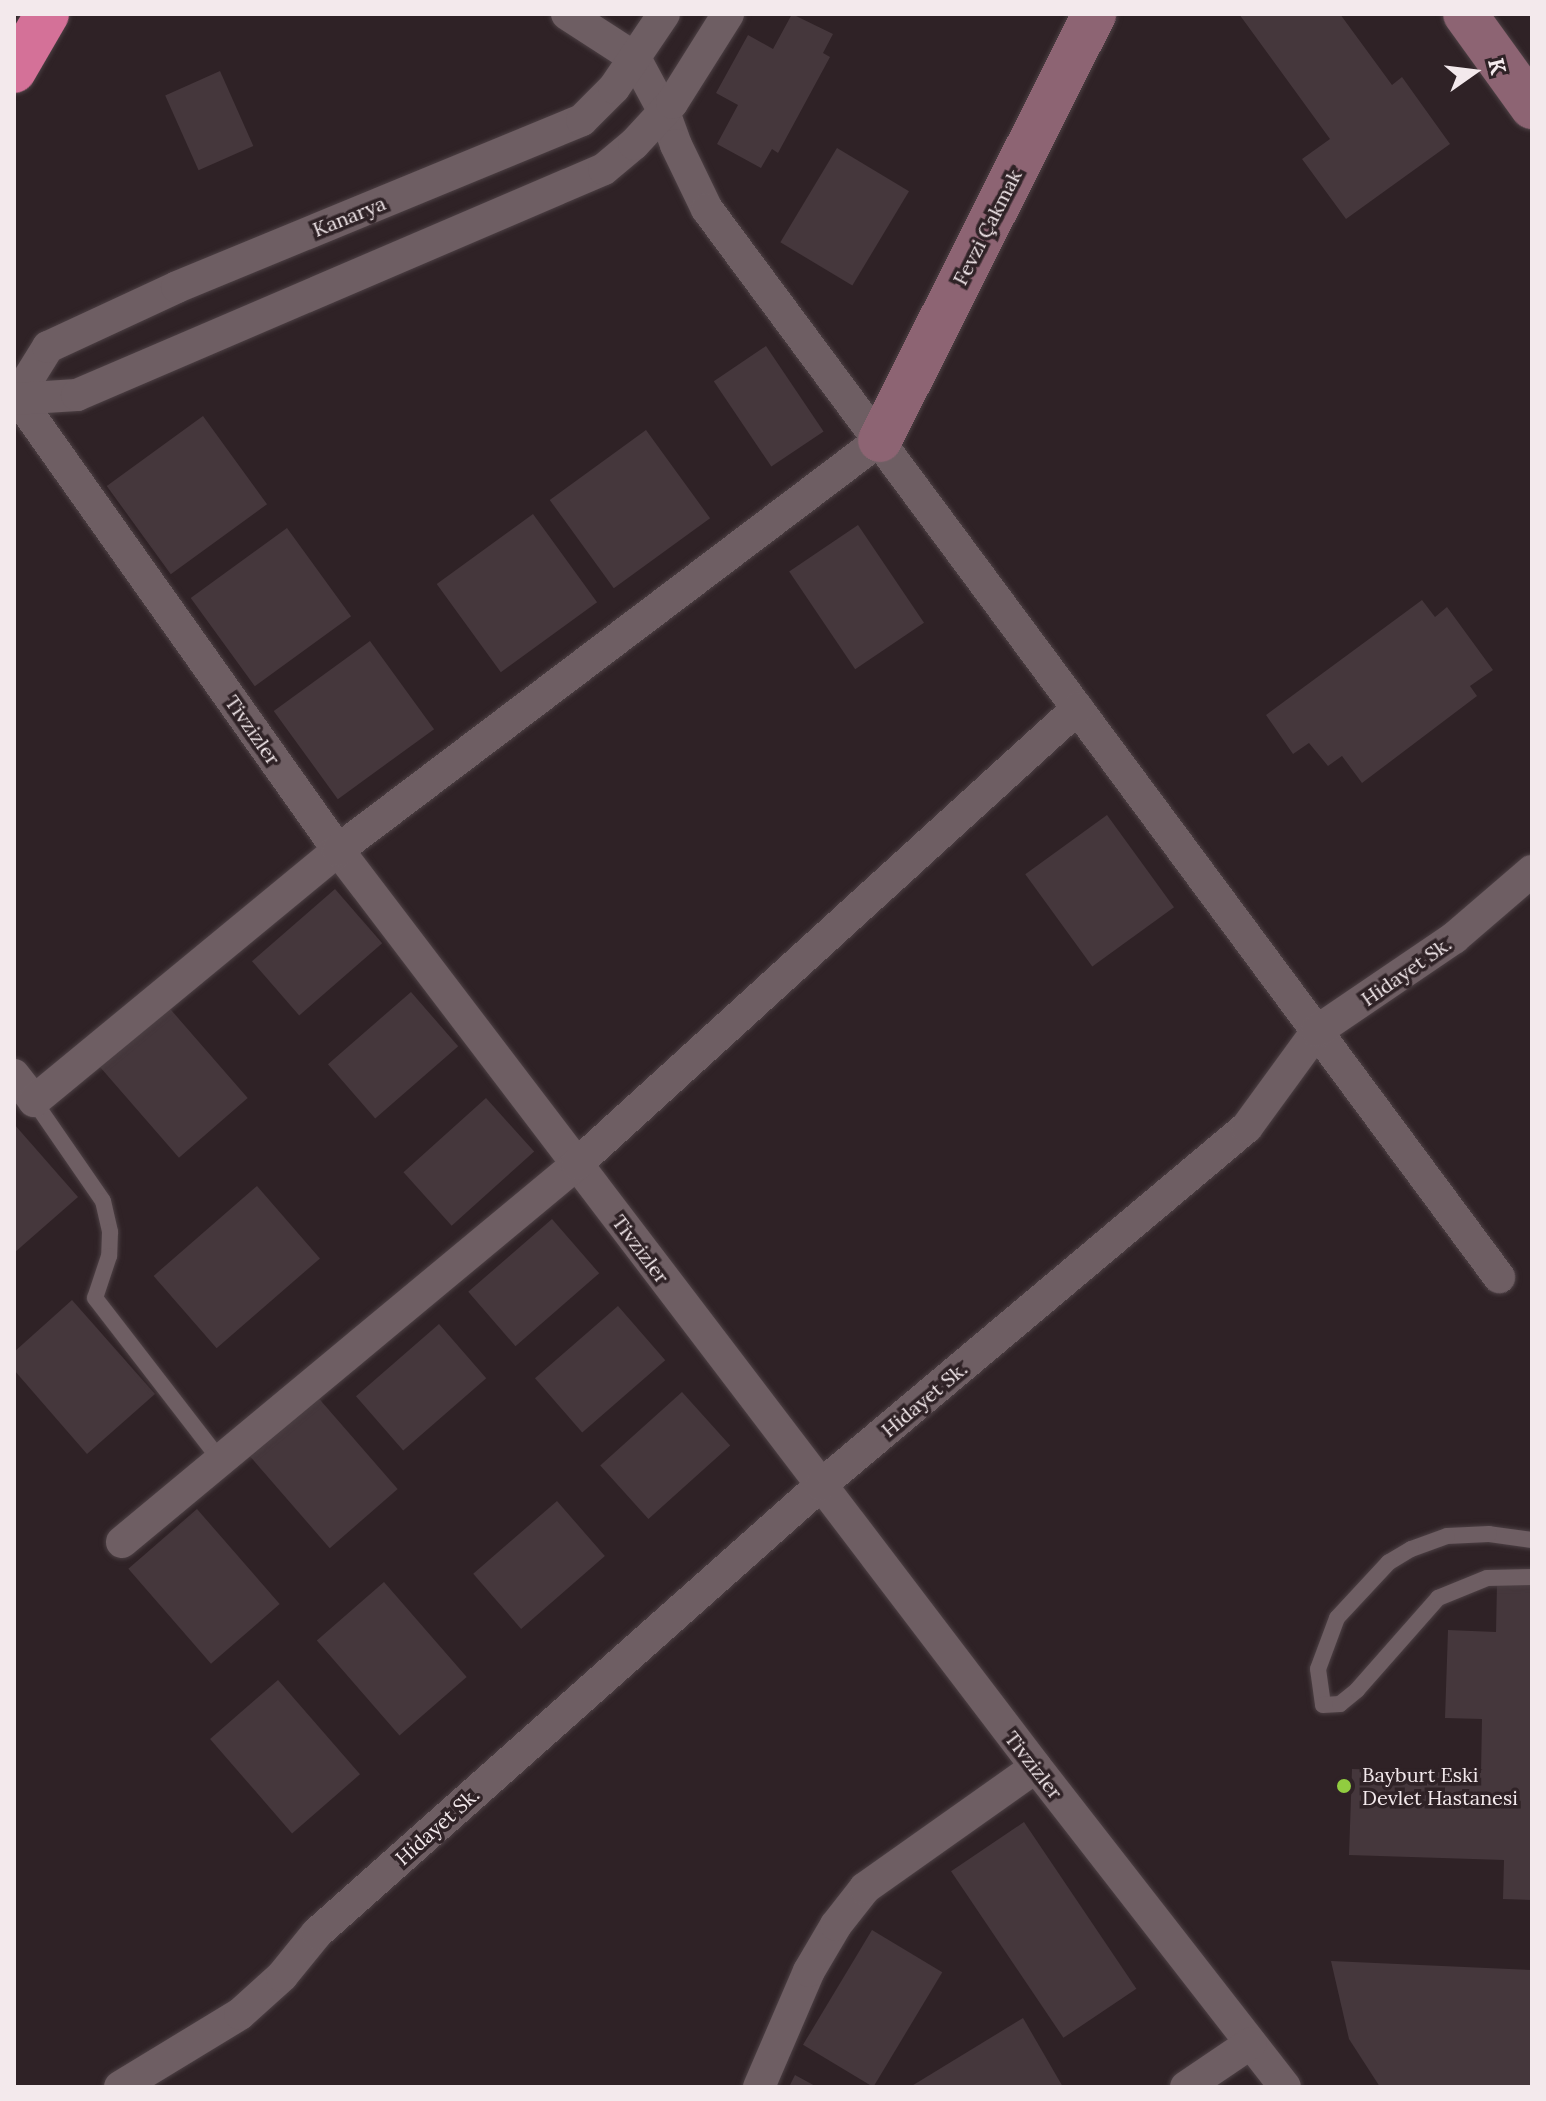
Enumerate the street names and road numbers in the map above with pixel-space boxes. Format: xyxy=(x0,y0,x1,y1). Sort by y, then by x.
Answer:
street label: Fevzi Çakmak xyxy=(948,165,1026,289)
street label: Kanarya xyxy=(309,191,389,241)
street label: Tivzizler xyxy=(220,691,286,769)
street label: Hidayet Sk. xyxy=(1356,931,1456,1011)
street label: Tivzizler xyxy=(607,1210,675,1288)
street label: Hidayet Sk. xyxy=(876,1356,972,1442)
street label: Tivzizler xyxy=(1000,1726,1068,1804)
street label: Hidayet Sk. xyxy=(390,1782,484,1870)

